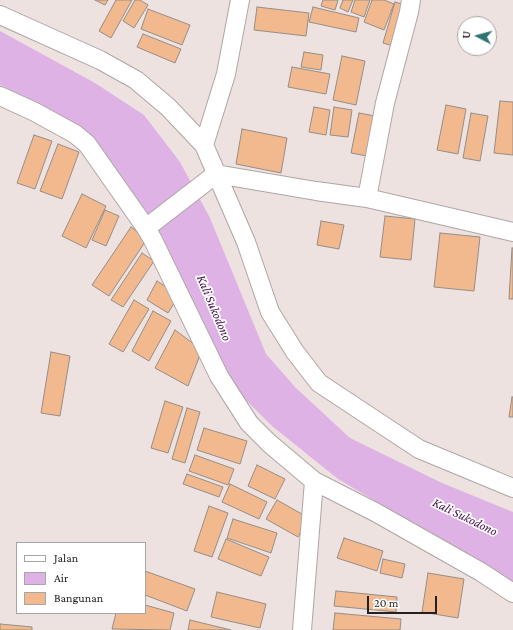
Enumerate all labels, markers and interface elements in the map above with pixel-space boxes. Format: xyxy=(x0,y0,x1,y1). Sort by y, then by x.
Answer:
north arrow xyxy=(457,16,497,56)
text: U xyxy=(460,30,472,39)
water label: Kali Sukodono xyxy=(193,273,235,343)
water label: Kali Sukodono xyxy=(430,495,500,539)
legend xyxy=(16,542,146,614)
text: Jalan xyxy=(54,551,78,565)
text: Air xyxy=(54,571,68,585)
scale bar xyxy=(369,588,439,614)
text: Bangunan xyxy=(54,591,103,605)
text: 20 m xyxy=(374,596,398,610)

